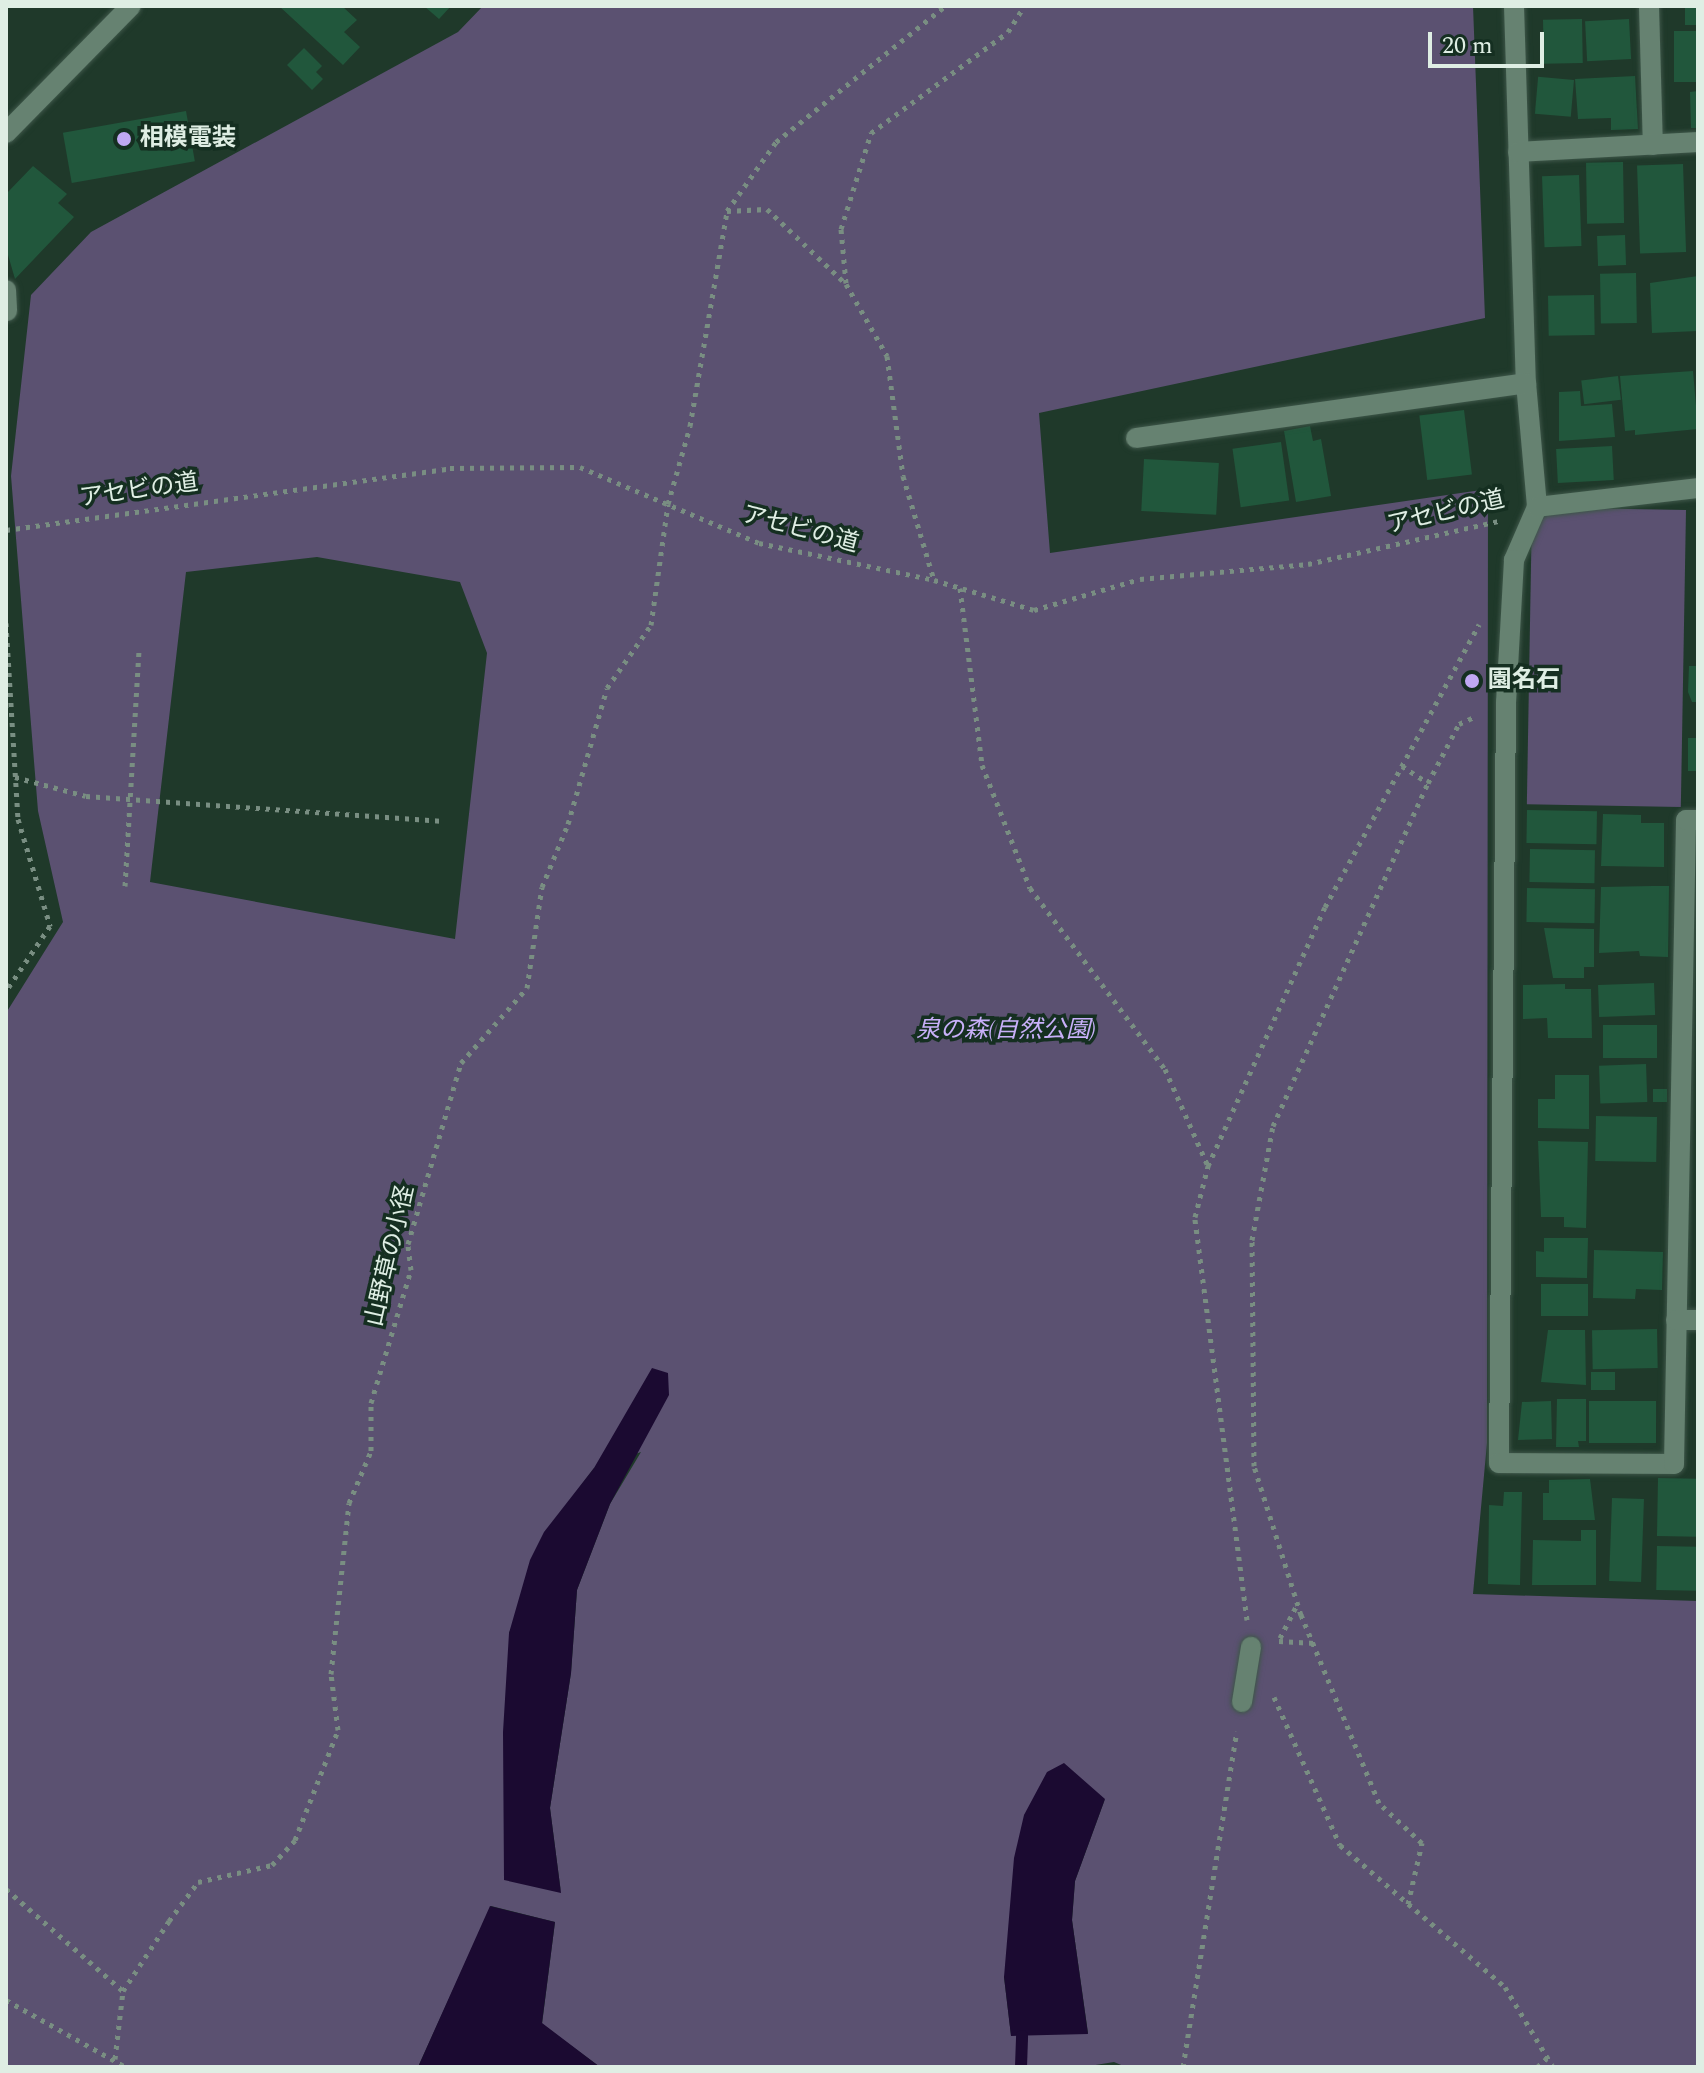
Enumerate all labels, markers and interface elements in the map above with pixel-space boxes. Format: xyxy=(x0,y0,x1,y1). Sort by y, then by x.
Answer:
scale bar xyxy=(1432,16,1548,66)
text: 20 m xyxy=(1442,28,1493,64)
place label: 相模電装 xyxy=(140,125,236,153)
marker: 相模電装 xyxy=(115,130,133,148)
street label: アセビの道 xyxy=(78,468,200,514)
street label: アセビの道 xyxy=(1384,485,1508,541)
street label: アセビの道 xyxy=(738,501,862,559)
place label: 園名石 xyxy=(1488,667,1560,695)
marker: 園名石 xyxy=(1463,672,1481,690)
park label: 泉の森(自然公園) xyxy=(916,1017,1096,1045)
street label: 山野草の小径 xyxy=(361,1183,421,1329)

